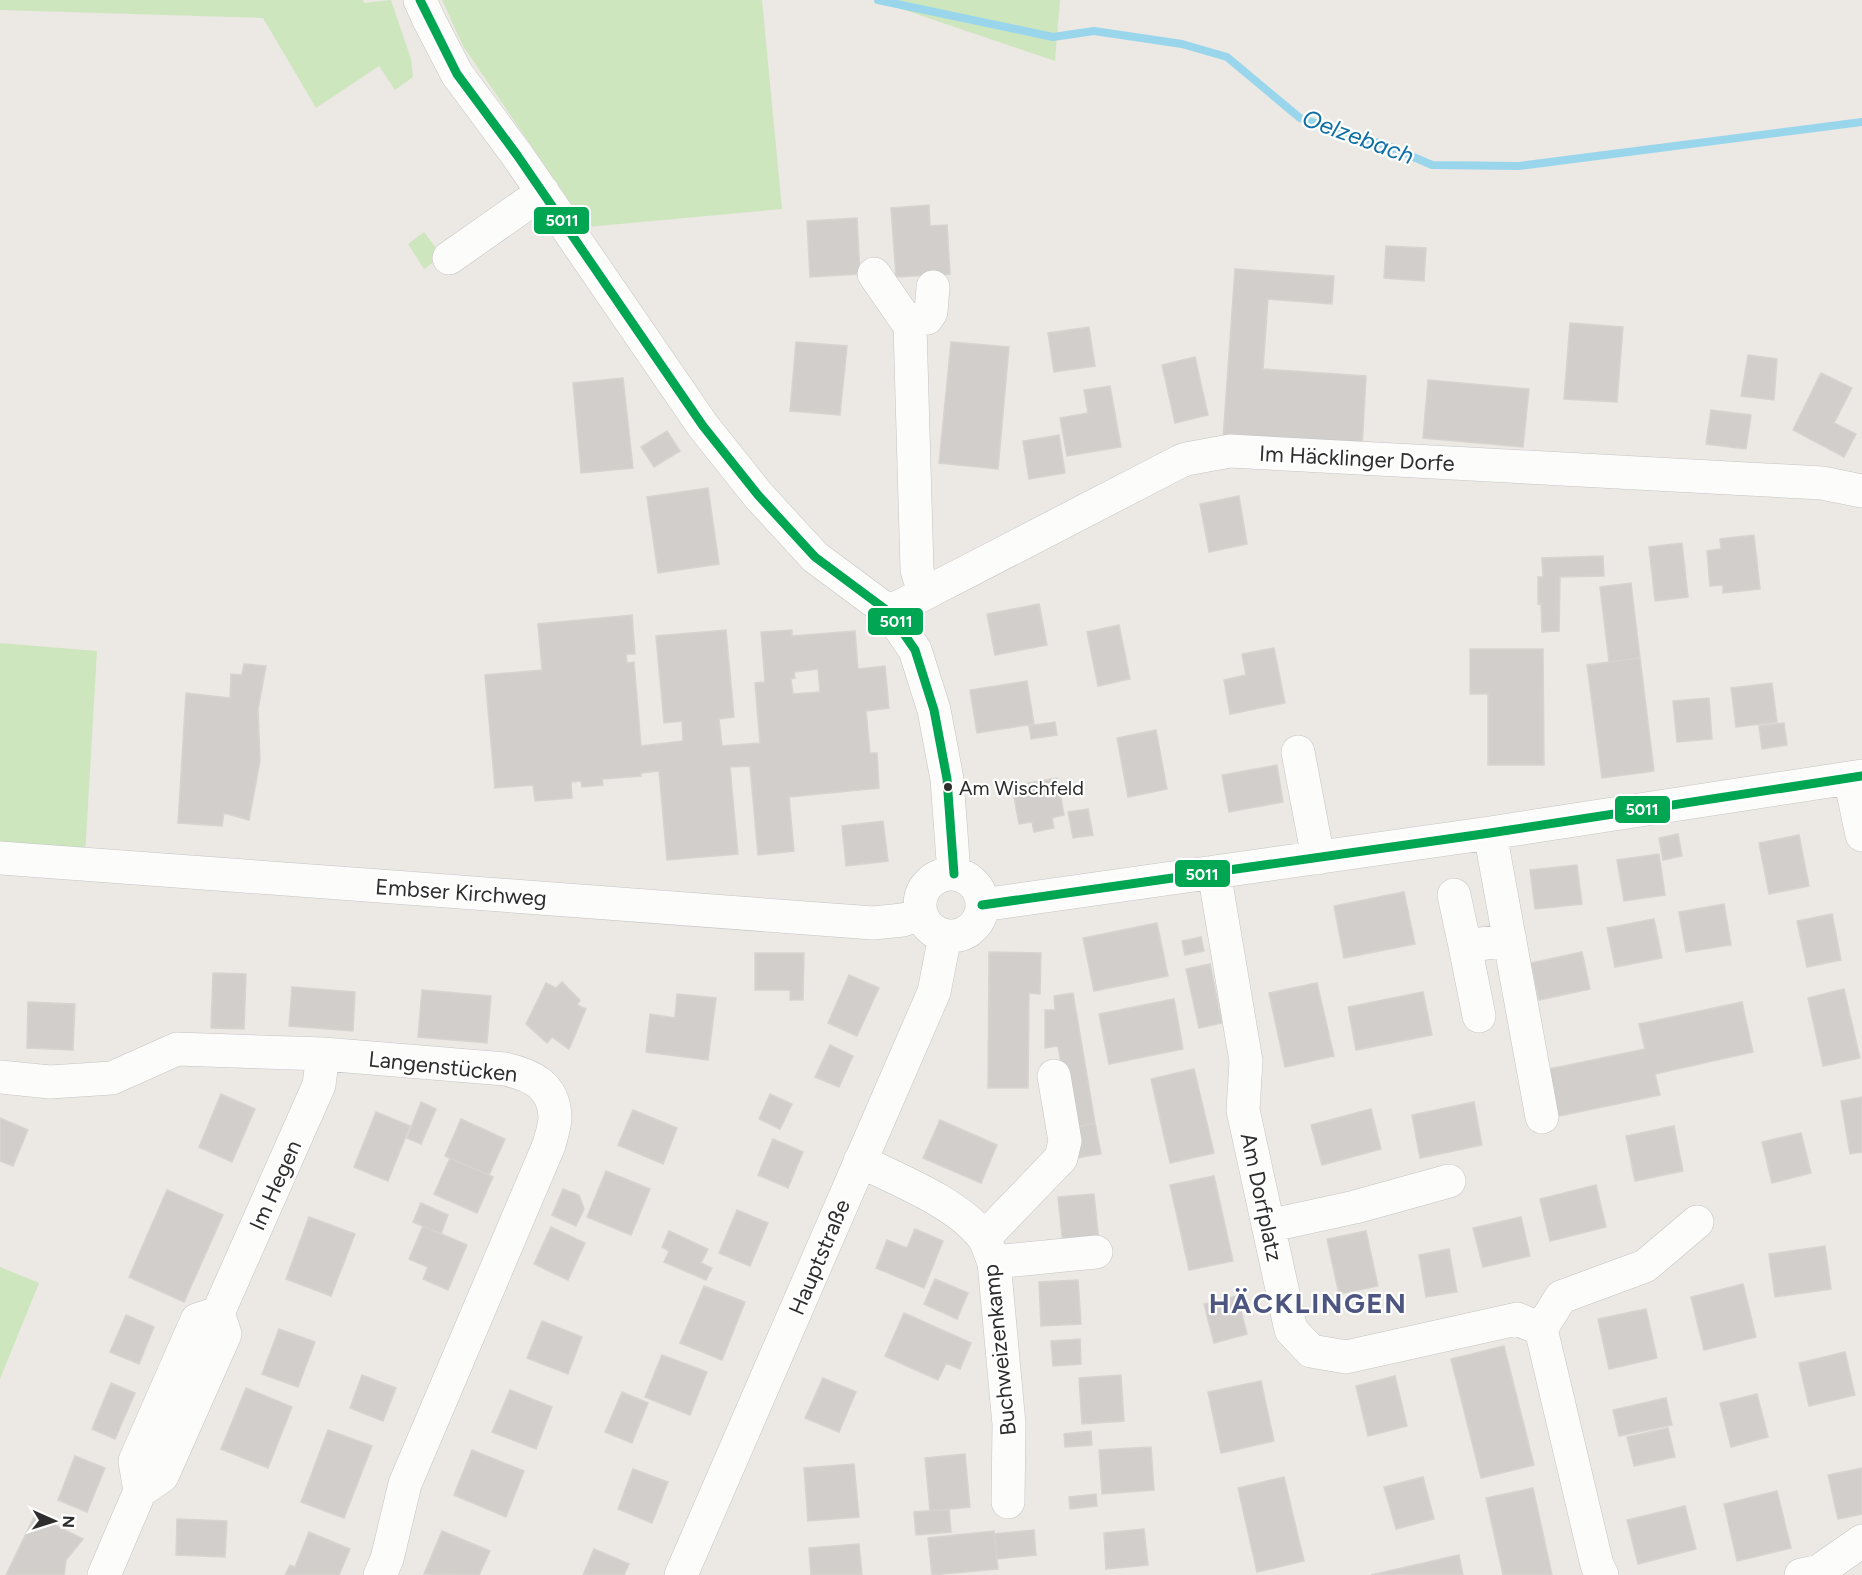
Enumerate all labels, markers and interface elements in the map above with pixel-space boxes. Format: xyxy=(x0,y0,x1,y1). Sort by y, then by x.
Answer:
water label: Oelzebach xyxy=(1298,103,1418,170)
line badge: 5011 xyxy=(533,206,590,235)
text: 5011 xyxy=(545,211,579,230)
street label: Im Häcklinger Dorfe xyxy=(1258,440,1455,477)
line badge: 5011 xyxy=(867,607,924,636)
text: 5011 xyxy=(879,612,913,631)
place label: Am Wischfeld xyxy=(959,776,1084,800)
marker: Am Wischfeld xyxy=(942,781,954,793)
line badge: 5011 xyxy=(1614,795,1671,824)
text: 5011 xyxy=(1625,800,1659,819)
line badge: 5011 xyxy=(1174,859,1231,888)
text: 5011 xyxy=(1185,865,1219,884)
street label: Embser Kirchweg xyxy=(374,873,548,912)
street label: Langenstücken xyxy=(367,1045,519,1088)
street label: Am Dorfplatz xyxy=(1235,1130,1288,1264)
street label: Im Hegen xyxy=(244,1136,307,1234)
street label: Hauptstraße xyxy=(783,1195,856,1319)
street label: Buchweizenkamp xyxy=(977,1263,1022,1437)
district label: HÄCKLINGEN xyxy=(1209,1286,1407,1320)
north arrow xyxy=(24,1491,84,1551)
text: N xyxy=(59,1515,78,1528)

